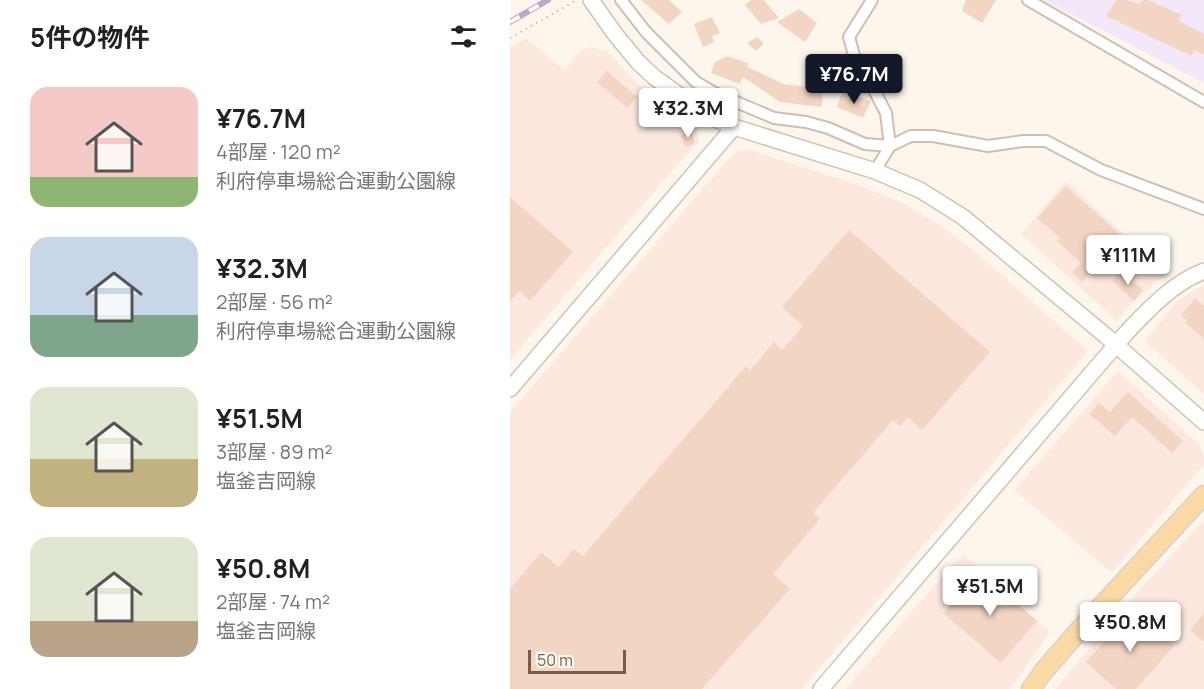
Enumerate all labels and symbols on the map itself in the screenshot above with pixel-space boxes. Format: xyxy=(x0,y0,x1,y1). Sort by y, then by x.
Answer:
pin: ¥76.7M xyxy=(805,54,903,105)
pin: ¥32.3M xyxy=(639,88,737,139)
pin: ¥111M xyxy=(1086,235,1170,286)
pin: ¥51.5M xyxy=(941,566,1039,617)
pin: ¥50.8M xyxy=(1081,602,1179,653)
scale bar xyxy=(528,647,626,674)

